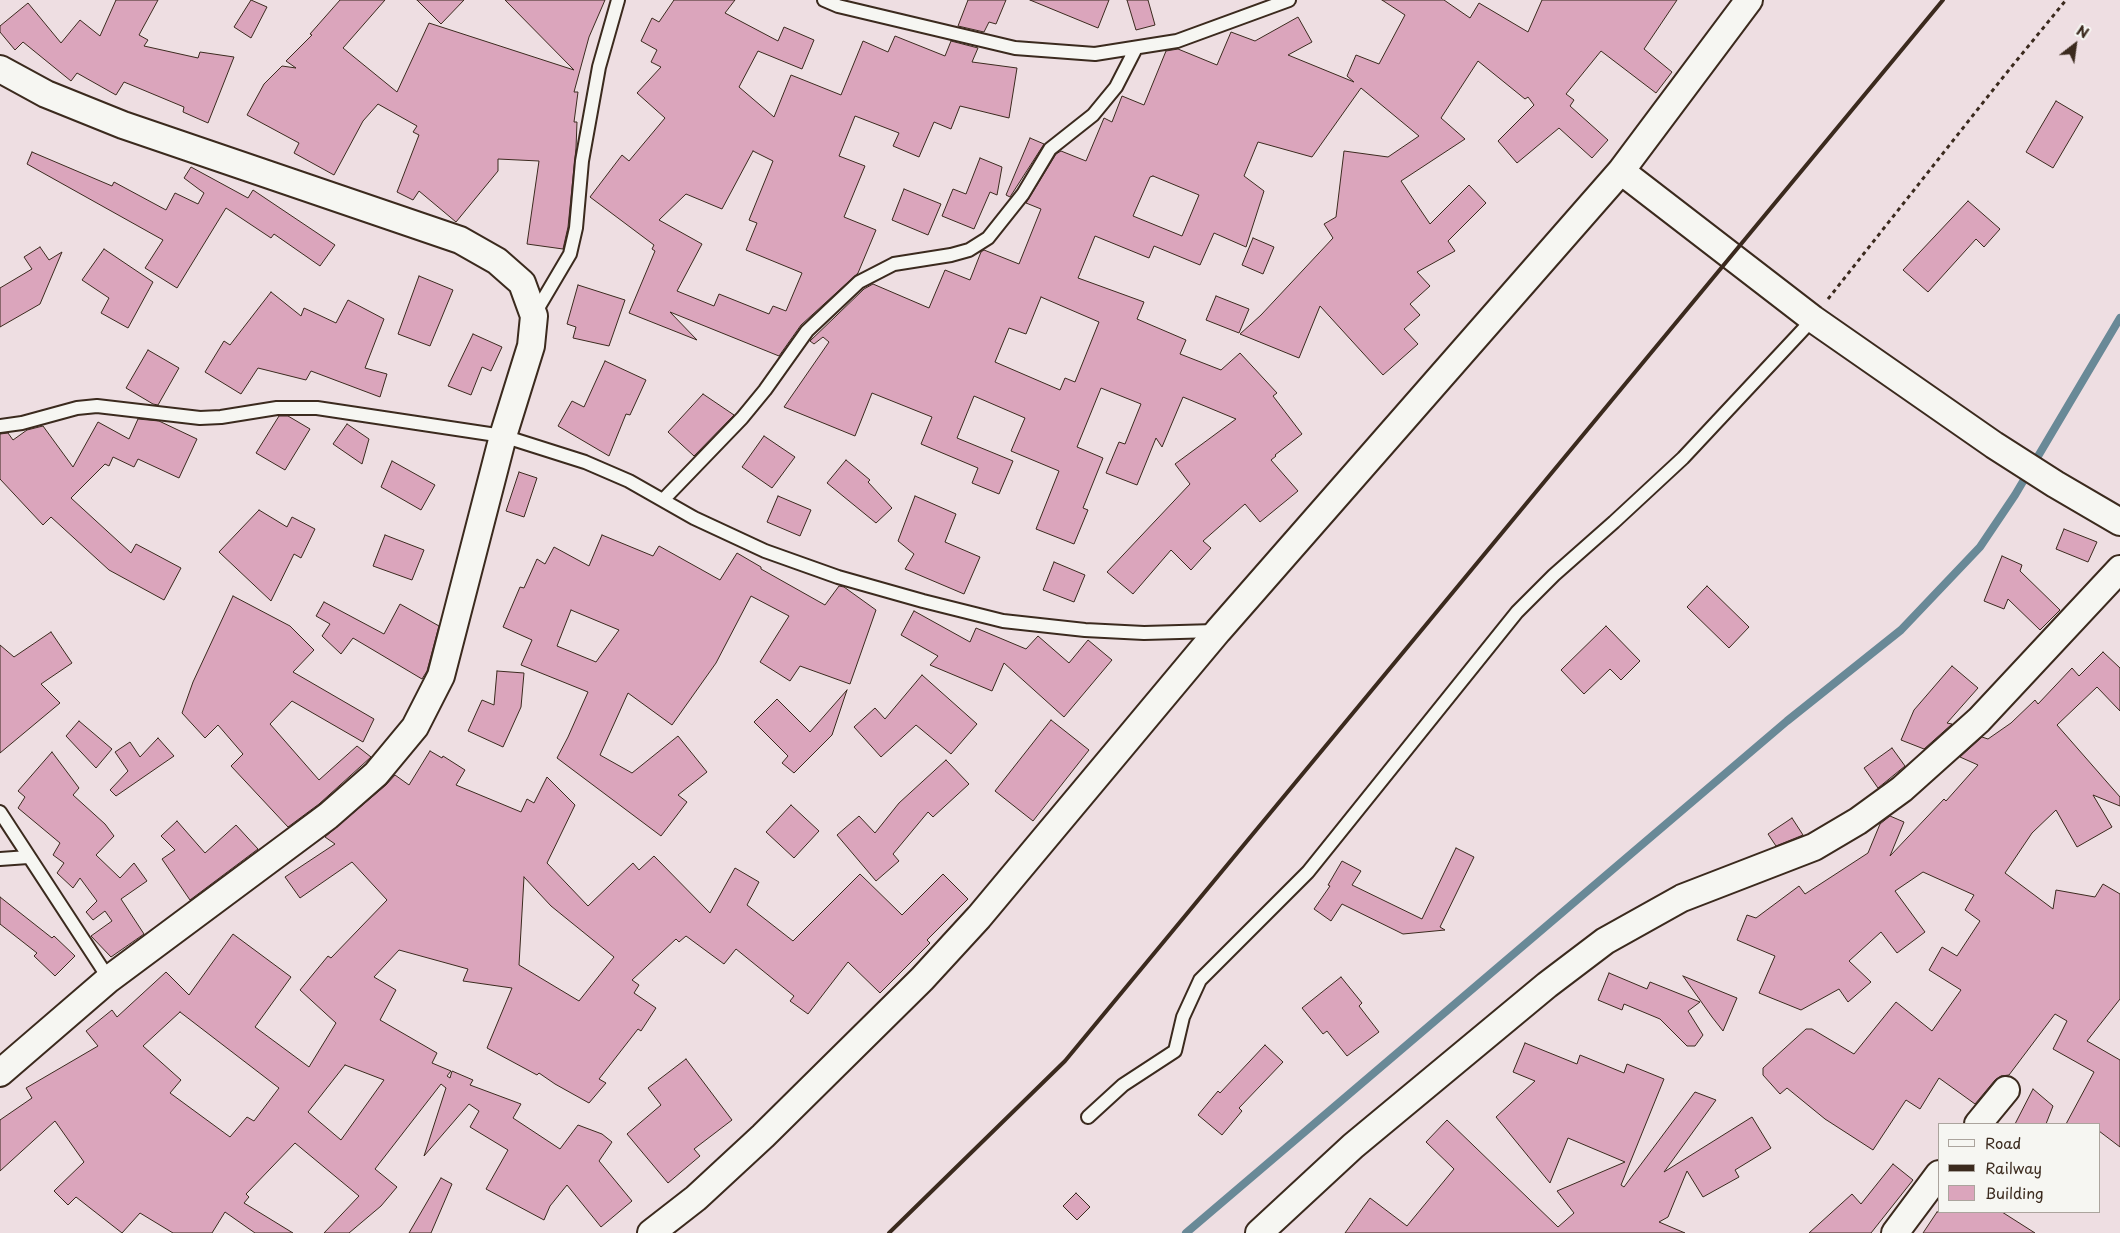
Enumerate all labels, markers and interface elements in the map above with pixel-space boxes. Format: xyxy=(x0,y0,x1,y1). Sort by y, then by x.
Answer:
north arrow xyxy=(2050,20,2100,70)
text: N xyxy=(2073,20,2093,43)
legend xyxy=(1938,1123,2100,1213)
text: Road xyxy=(1985,1131,2021,1154)
text: Railway xyxy=(1985,1156,2042,1179)
text: Building xyxy=(1985,1181,2044,1204)

